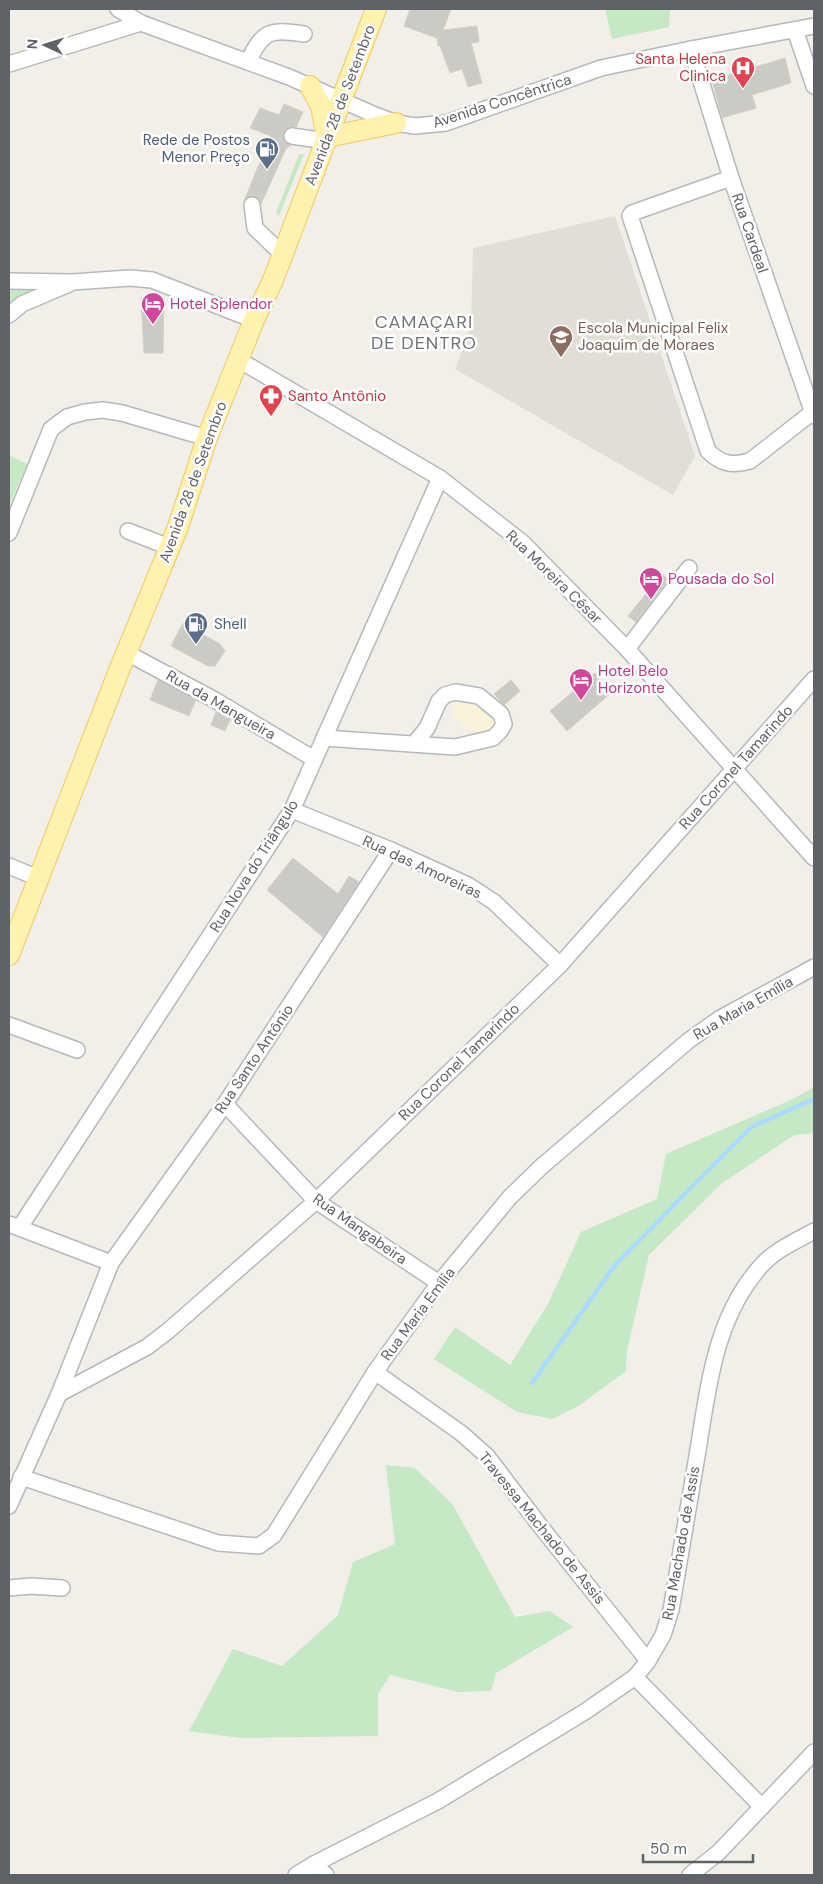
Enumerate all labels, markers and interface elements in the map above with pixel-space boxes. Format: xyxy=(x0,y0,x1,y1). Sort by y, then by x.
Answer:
north arrow xyxy=(20,20,70,70)
street label: Avenida 28 de Setembro xyxy=(300,22,380,188)
text: N xyxy=(23,38,41,50)
place label: Santa Helena Clinica xyxy=(635,49,726,86)
hospital icon: Santa Helena Clinica xyxy=(730,55,756,89)
street label: Avenida Concêntrica xyxy=(430,69,574,133)
place label: Rede de Postos Menor Preço xyxy=(143,130,250,167)
fuel station icon: Rede de Postos Menor Preço xyxy=(254,136,280,170)
street label: Rua Cardeal xyxy=(727,190,773,276)
hotel icon: Hotel Splendor xyxy=(140,291,166,325)
place label: Hotel Splendor xyxy=(170,294,273,314)
district label: CAMAÇARI DE DENTRO xyxy=(371,310,477,355)
place label: Escola Municipal Felix Joaquim de Moraes xyxy=(578,318,729,355)
school or university icon: Escola Municipal Felix Joaquim de Moraes xyxy=(548,324,574,358)
pharmacy icon: Santo Antônio xyxy=(258,383,284,417)
place label: Santo Antônio xyxy=(288,386,386,406)
street label: Avenida 28 de Setembro xyxy=(154,398,232,566)
street label: Rua Moreira César xyxy=(501,526,607,629)
hotel icon: Pousada do Sol xyxy=(638,566,664,600)
place label: Pousada do Sol xyxy=(668,569,774,589)
fuel station icon: Shell xyxy=(183,611,209,645)
place label: Shell xyxy=(214,614,247,634)
place label: Hotel Belo Horizonte xyxy=(598,661,668,698)
street label: Rua da Mangueira xyxy=(163,665,279,745)
hotel icon: Hotel Belo Horizonte xyxy=(568,667,594,701)
street label: Rua Coronel Tamarindo xyxy=(675,700,797,834)
street label: Rua Nova do Triângulo xyxy=(205,796,303,936)
street label: Rua das Amoreiras xyxy=(359,831,485,903)
street label: Rua Maria Emília xyxy=(689,971,797,1045)
street label: Rua Coronel Tamarindo xyxy=(394,999,524,1125)
street label: Rua Santo Antônio xyxy=(210,1000,298,1118)
street label: Rua Mangabeira xyxy=(309,1189,411,1269)
street label: Rua Maria Emília xyxy=(376,1263,460,1365)
street label: Travessa Machado de Assis xyxy=(474,1448,610,1608)
street label: Rua Machado de Assis xyxy=(658,1464,704,1622)
scale bar xyxy=(643,1832,753,1864)
text: 50 m xyxy=(650,1839,687,1859)

